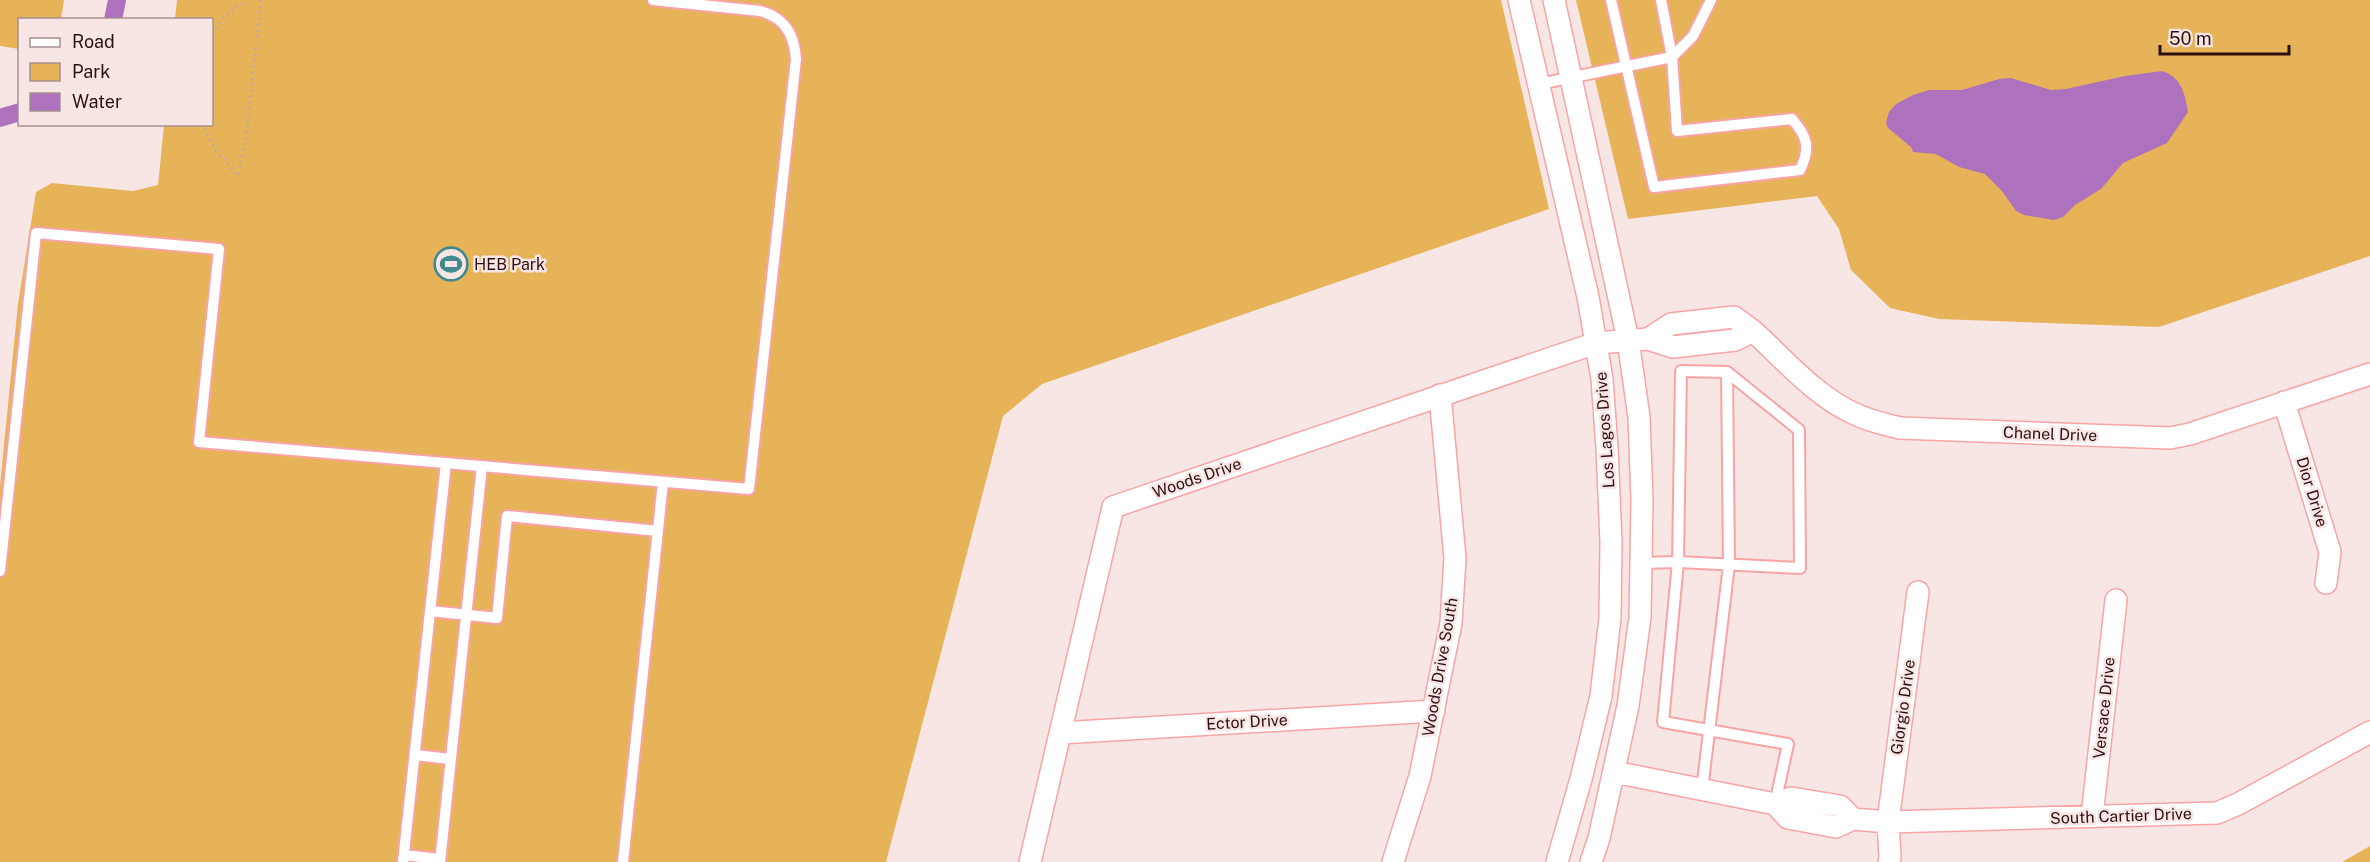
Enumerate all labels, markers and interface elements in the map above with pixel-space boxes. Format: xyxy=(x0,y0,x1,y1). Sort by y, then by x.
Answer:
legend xyxy=(18,18,213,126)
scale bar xyxy=(2160,18,2289,56)
text: 50 m xyxy=(2169,28,2212,49)
text: Road xyxy=(72,31,115,52)
text: Park xyxy=(72,61,110,82)
text: Water xyxy=(72,91,122,112)
sports icon: HEB Park xyxy=(433,246,469,282)
place label: HEB Park xyxy=(474,255,545,274)
street label: Los Lagos Drive xyxy=(1591,371,1619,489)
street label: Chanel Drive xyxy=(2003,423,2097,445)
street label: Woods Drive xyxy=(1150,454,1244,502)
street label: Dior Drive xyxy=(2292,455,2332,529)
street label: Woods Drive South xyxy=(1418,596,1462,738)
street label: Versace Drive xyxy=(2089,656,2119,760)
street label: Giorgio Drive xyxy=(1887,658,1919,756)
street label: Ector Drive xyxy=(1206,710,1288,734)
street label: South Cartier Drive xyxy=(2050,804,2192,828)

